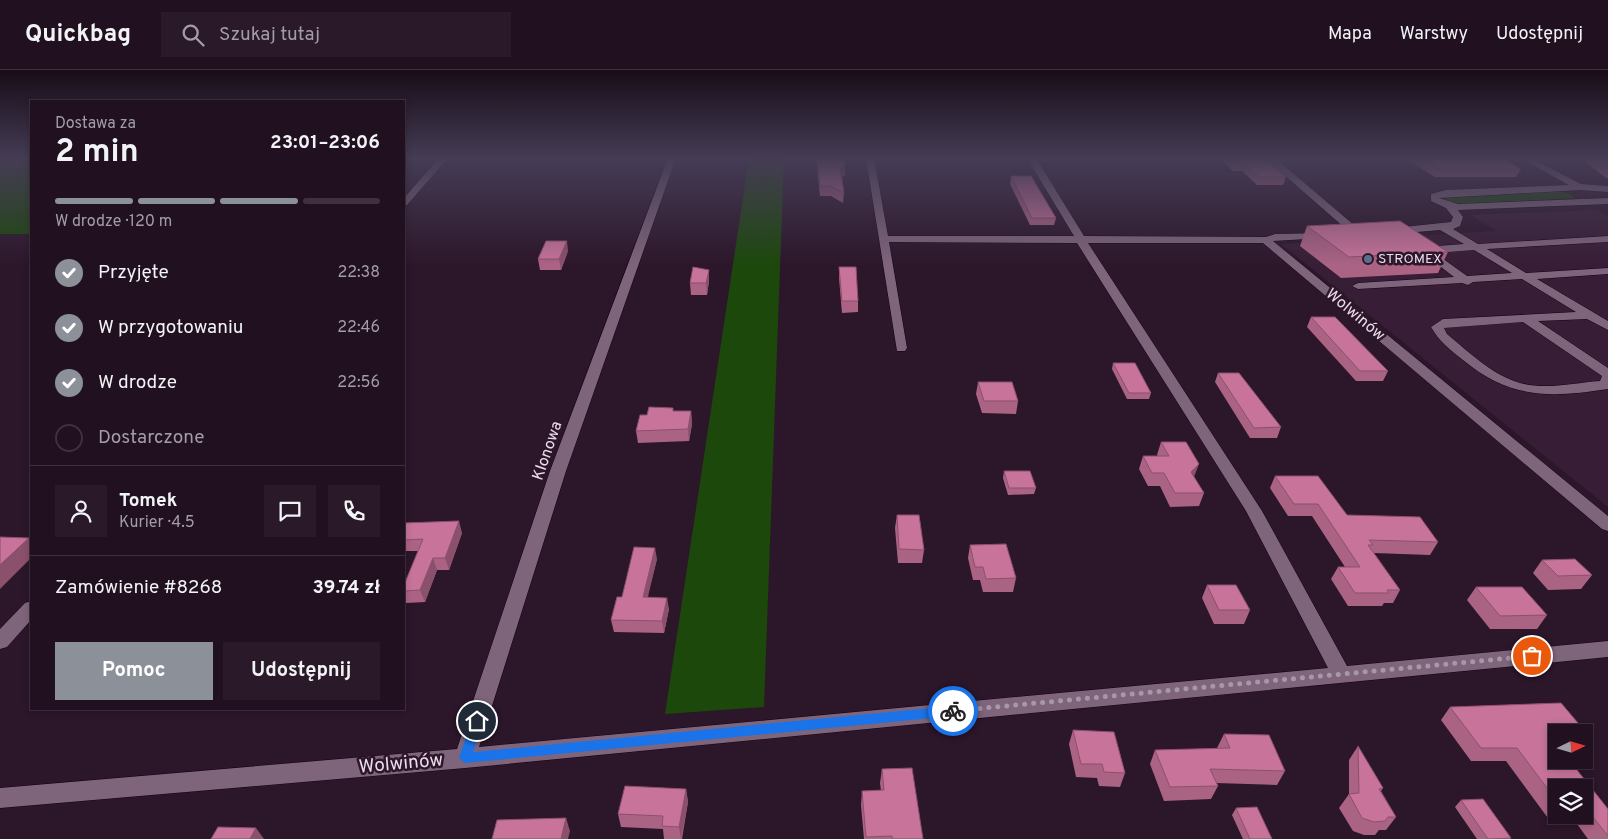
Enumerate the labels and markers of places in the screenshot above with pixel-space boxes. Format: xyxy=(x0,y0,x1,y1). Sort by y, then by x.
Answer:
place label: STROMEX xyxy=(1378,251,1442,268)
marker: STROMEX xyxy=(1362,253,1374,265)
pin xyxy=(1511,635,1553,677)
pin xyxy=(456,700,498,742)

